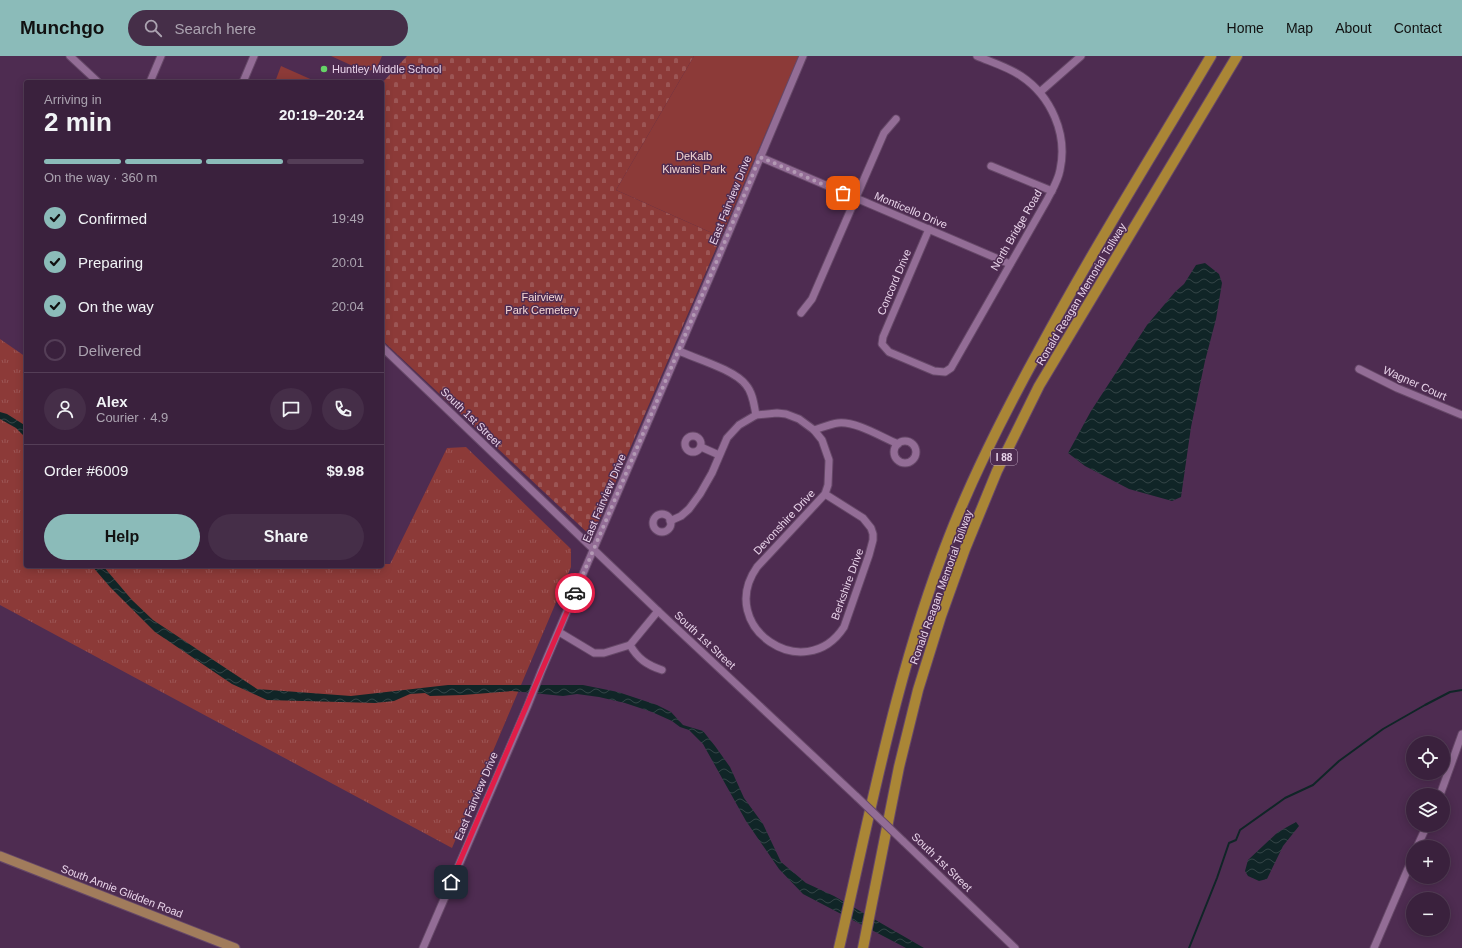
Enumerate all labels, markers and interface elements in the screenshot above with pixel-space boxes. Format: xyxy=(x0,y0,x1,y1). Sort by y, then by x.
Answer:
search box xyxy=(128,10,408,46)
text: Munchgo xyxy=(20,17,104,38)
icon: search xyxy=(142,17,164,39)
text: Search here xyxy=(174,20,256,37)
text: Home xyxy=(1227,20,1264,36)
text: Map xyxy=(1286,20,1313,36)
text: About xyxy=(1335,20,1372,36)
text: Contact xyxy=(1394,20,1442,36)
place label: Huntley Middle School xyxy=(332,63,441,75)
marker: Huntley Middle School xyxy=(319,64,329,74)
text: Arriving in xyxy=(44,92,102,107)
text: 20:19–20:24 xyxy=(279,106,364,123)
text: 2 min xyxy=(44,107,112,137)
park label: DeKalb Kiwanis Park xyxy=(662,150,726,175)
street label: East Fairview Drive xyxy=(707,154,753,246)
text: On the way · 360 m xyxy=(44,170,157,185)
pin xyxy=(826,176,860,210)
icon: bag xyxy=(832,182,854,204)
street label: North Bridge Road xyxy=(988,188,1044,272)
street label: Monticello Drive xyxy=(873,189,949,231)
icon: check xyxy=(44,207,66,229)
text: Confirmed xyxy=(78,210,147,227)
text: 19:49 xyxy=(331,211,364,226)
street label: Ronald Reagan Memorial Tollway xyxy=(1034,220,1129,367)
street label: Concord Drive xyxy=(875,247,913,317)
icon: check xyxy=(44,251,66,273)
text: Preparing xyxy=(78,254,143,271)
text: 20:01 xyxy=(331,255,364,270)
park label: Fairview Park Cemetery xyxy=(505,291,579,316)
icon: check xyxy=(44,295,66,317)
text: On the way xyxy=(78,298,154,315)
text: 20:04 xyxy=(331,299,364,314)
text: Delivered xyxy=(78,342,141,359)
street label: Wagner Court xyxy=(1381,364,1449,402)
street label: South 1st Street xyxy=(438,385,504,449)
button: person xyxy=(44,388,86,430)
button: chat xyxy=(270,388,312,430)
button: phone xyxy=(322,388,364,430)
text: Alex xyxy=(96,393,128,410)
text: Courier · 4.9 xyxy=(96,410,168,425)
road number: I 88 xyxy=(991,449,1017,465)
street label: East Fairview Drive xyxy=(580,452,628,544)
text: Order #6009 xyxy=(44,462,128,479)
text: $9.98 xyxy=(326,462,364,479)
street label: Devonshire Drive xyxy=(751,487,817,557)
street label: Ronald Reagan Memorial Tollway xyxy=(907,508,975,666)
button: Help xyxy=(44,514,200,560)
button: Share xyxy=(208,514,364,560)
street label: Berkshire Drive xyxy=(829,547,865,621)
courier xyxy=(555,573,595,613)
icon: car xyxy=(564,582,586,604)
street label: South 1st Street xyxy=(672,609,738,671)
map controls xyxy=(1406,736,1450,936)
button: locate xyxy=(1406,736,1450,780)
street label: East Fairview Drive xyxy=(452,750,500,842)
button: layers xyxy=(1406,788,1450,832)
street label: South 1st Street xyxy=(909,830,975,894)
button: + xyxy=(1406,840,1450,884)
street label: South Annie Glidden Road xyxy=(59,862,185,920)
pin xyxy=(434,865,468,899)
icon: home xyxy=(440,871,462,893)
button: − xyxy=(1406,892,1450,936)

